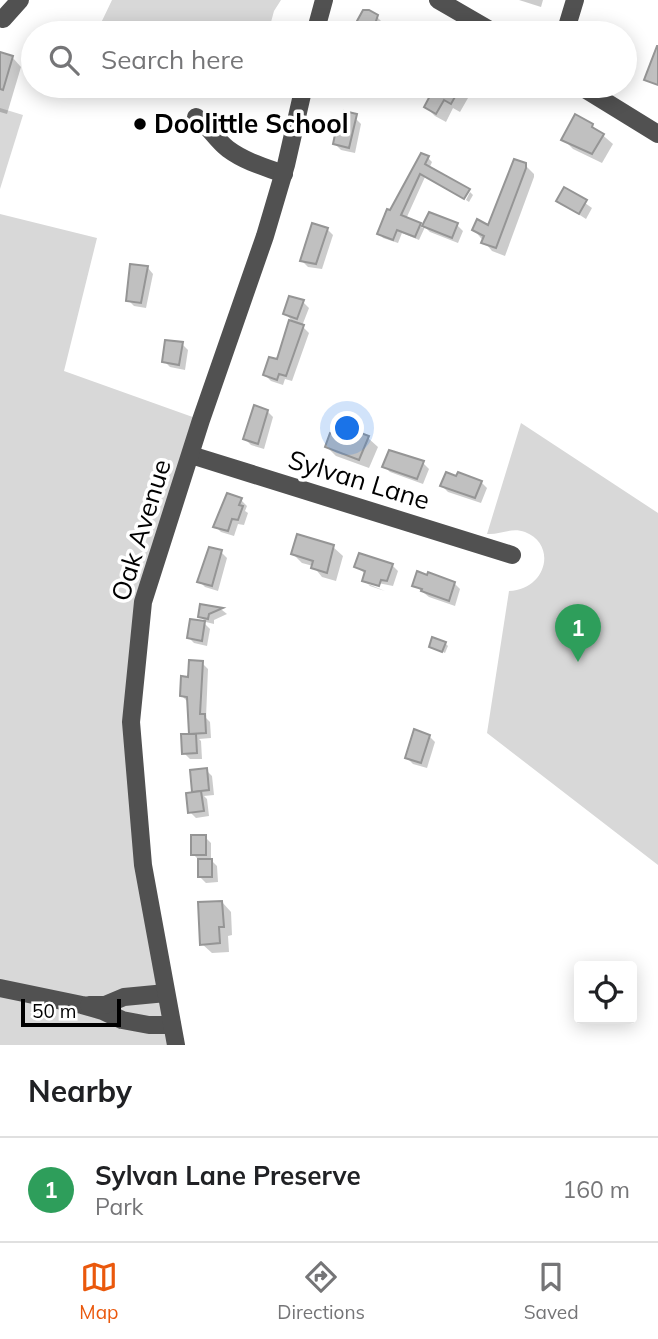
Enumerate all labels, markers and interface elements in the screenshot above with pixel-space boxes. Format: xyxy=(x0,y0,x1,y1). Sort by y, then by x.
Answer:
search box xyxy=(21,21,637,98)
icon: search xyxy=(45,41,83,79)
text: Search here xyxy=(101,43,244,76)
place label: Doolittle School xyxy=(154,107,348,140)
marker: Doolittle School xyxy=(132,116,148,132)
your location xyxy=(330,411,364,445)
street label: Sylvan Lane xyxy=(284,442,434,517)
street label: Oak Avenue xyxy=(103,455,178,605)
pin: 1 xyxy=(555,604,601,662)
map controls xyxy=(574,961,637,1024)
button: locate xyxy=(574,961,637,1024)
scale bar xyxy=(21,996,121,1028)
text: 50 m xyxy=(32,999,76,1023)
text: Nearby xyxy=(28,1072,132,1110)
text: Sylvan Lane Preserve xyxy=(95,1159,361,1192)
text: 1 xyxy=(44,1175,58,1204)
text: 160 m xyxy=(562,1175,630,1204)
text: Park xyxy=(95,1192,143,1221)
tab: Map xyxy=(79,1258,118,1324)
tab: Directions xyxy=(277,1258,365,1324)
tab: Saved xyxy=(524,1258,579,1324)

